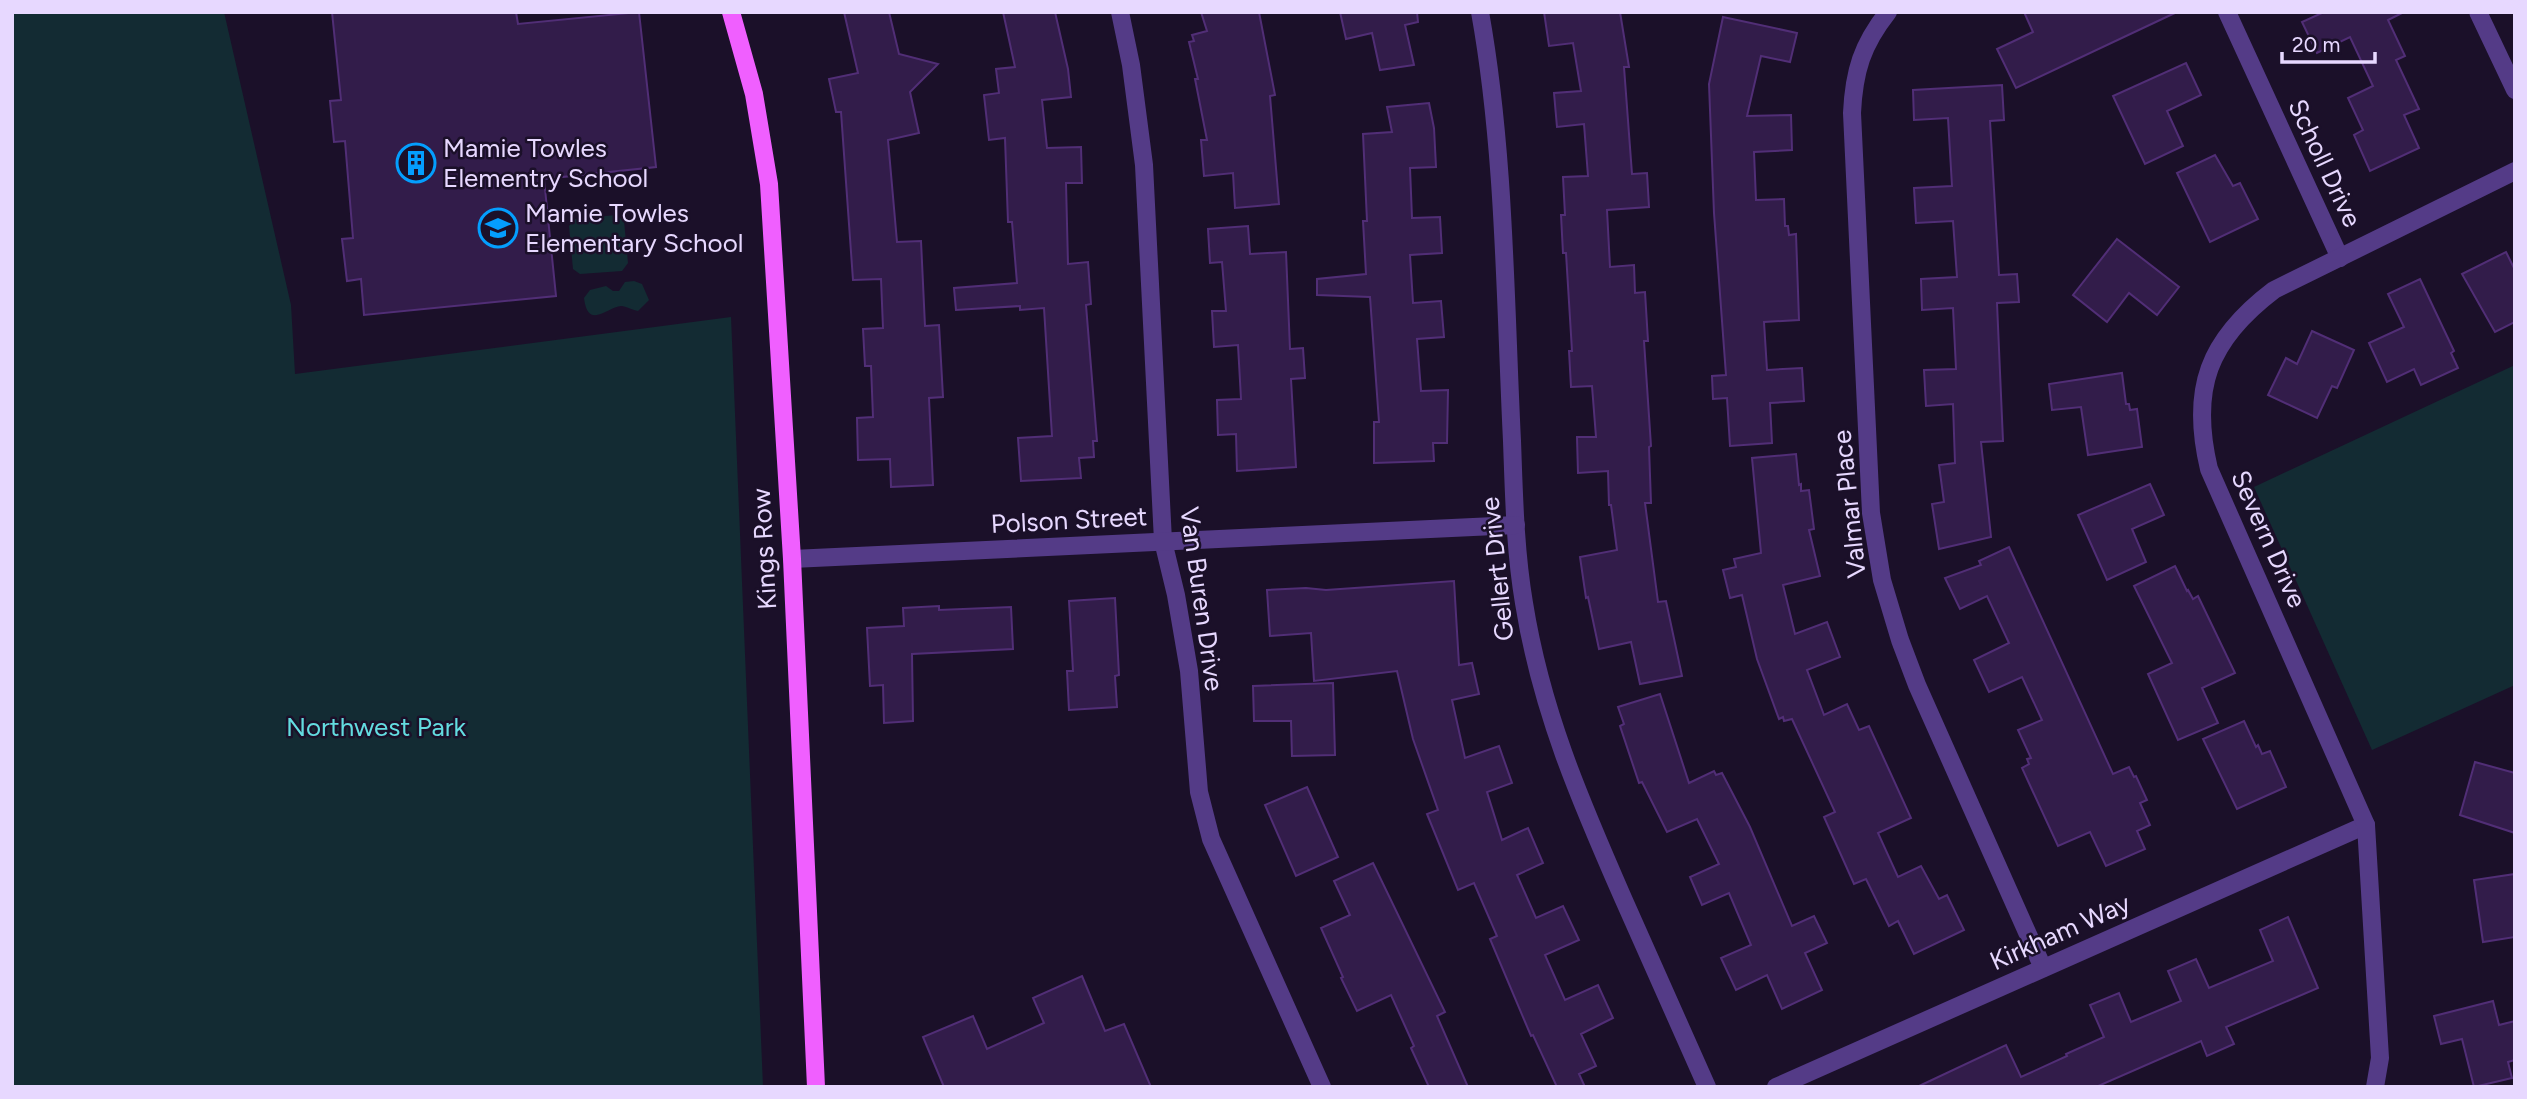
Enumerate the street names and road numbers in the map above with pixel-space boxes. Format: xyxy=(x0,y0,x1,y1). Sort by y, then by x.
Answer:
street label: Scholl Drive xyxy=(2281,94,2369,232)
street label: Valmar Place xyxy=(1825,428,1873,580)
street label: Severn Drive xyxy=(2224,465,2314,613)
street label: Kings Row xyxy=(745,487,783,611)
street label: Gellert Drive xyxy=(1474,495,1520,643)
street label: Polson Street xyxy=(990,500,1148,540)
street label: Van Buren Drive xyxy=(1173,505,1231,693)
street label: Kirkham Way xyxy=(1985,887,2135,977)

